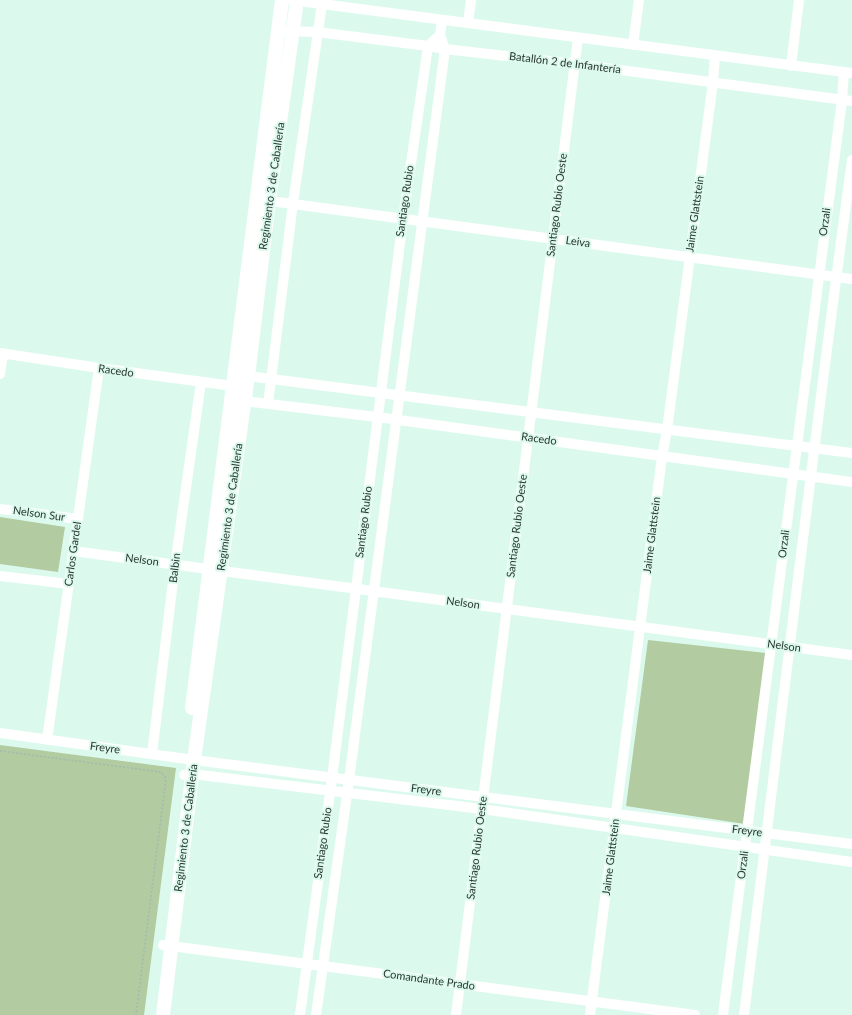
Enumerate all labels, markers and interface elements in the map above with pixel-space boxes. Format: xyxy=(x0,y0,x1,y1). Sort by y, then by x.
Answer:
street label: Batallón 2 de Infantería xyxy=(508,50,622,76)
street label: Regimiento 3 de Caballería xyxy=(257,121,287,251)
street label: Santiago Rubio Oeste xyxy=(544,153,570,257)
street label: Santiago Rubio xyxy=(393,164,417,238)
street label: Jaime Glattstein xyxy=(683,175,707,253)
street label: Orzali xyxy=(816,207,834,237)
street label: Leiva xyxy=(565,234,591,250)
street label: Racedo xyxy=(97,362,135,380)
street label: Racedo xyxy=(520,430,558,448)
street label: Regimiento 3 de Caballería xyxy=(215,442,245,572)
street label: Santiago Rubio Oeste xyxy=(504,474,530,578)
street label: Santiago Rubio xyxy=(353,485,375,559)
street label: Jaime Glattstein xyxy=(641,496,663,574)
street label: Nelson Sur xyxy=(12,504,66,524)
street label: Carlos Gardel xyxy=(62,521,84,587)
street label: Orzali xyxy=(776,529,792,559)
street label: Nelson xyxy=(124,551,160,569)
street label: Balbin xyxy=(167,552,183,584)
street label: Nelson xyxy=(445,594,481,612)
street label: Nelson xyxy=(766,637,802,655)
street label: Freyre xyxy=(89,739,121,757)
street label: Regimiento 3 de Caballería xyxy=(172,763,200,893)
street label: Freyre xyxy=(410,782,442,798)
street label: Santiago Rubio Oeste xyxy=(464,796,490,900)
street label: Santiago Rubio xyxy=(311,806,335,880)
street label: Jaime Glattstein xyxy=(600,818,622,896)
street label: Freyre xyxy=(731,823,763,839)
street label: Orzali xyxy=(735,850,751,880)
street label: Comandante Prado xyxy=(382,967,476,993)

